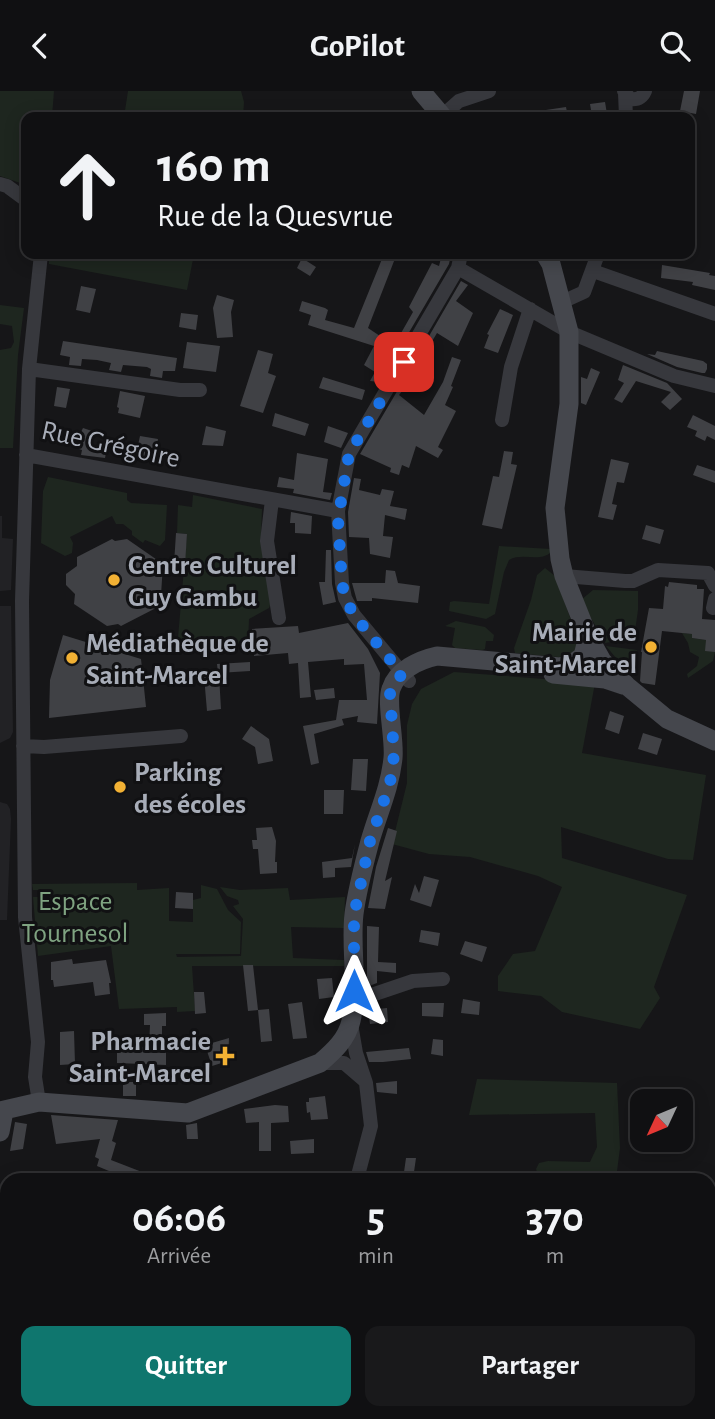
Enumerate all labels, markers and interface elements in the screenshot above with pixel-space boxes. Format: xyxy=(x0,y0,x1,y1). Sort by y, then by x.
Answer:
icon: back xyxy=(21,27,59,65)
icon: search xyxy=(656,27,694,65)
text: GoPilot xyxy=(310,30,405,62)
icon: ahead xyxy=(42,140,133,231)
text: 160 m xyxy=(157,142,271,191)
text: Rue de la Quesvrue xyxy=(157,200,393,232)
pin xyxy=(374,332,434,392)
icon: arrive xyxy=(385,343,423,381)
street label: Rue Grégoire xyxy=(39,417,182,473)
place label: Centre Culturel Guy Gambu xyxy=(128,552,297,612)
marker: Centre Culturel Guy Gambu xyxy=(106,572,122,588)
place label: Mairie de Saint-Marcel xyxy=(495,619,637,679)
place label: Médiathèque de Saint-Marcel xyxy=(86,630,269,690)
marker: Mairie de Saint-Marcel xyxy=(643,639,659,655)
marker: Médiathèque de Saint-Marcel xyxy=(64,650,80,666)
place label: Parking des écoles xyxy=(134,759,246,819)
marker: Parking des écoles xyxy=(112,779,128,795)
park label: Espace Tournesol xyxy=(21,888,129,948)
position arrow xyxy=(317,954,391,1028)
place label: Pharmacie Saint-Marcel xyxy=(69,1028,211,1088)
marker: Pharmacie Saint-Marcel xyxy=(217,1048,233,1064)
north arrow xyxy=(630,1089,693,1151)
map controls xyxy=(630,1089,693,1152)
text: 06:06 xyxy=(132,1197,226,1239)
text: 5 xyxy=(367,1197,385,1239)
text: 370 xyxy=(526,1197,584,1239)
text: Arrivée xyxy=(147,1245,211,1268)
text: min xyxy=(358,1245,394,1268)
text: m xyxy=(546,1245,564,1268)
button: Quitter xyxy=(21,1326,351,1406)
button: Partager xyxy=(365,1326,695,1406)

